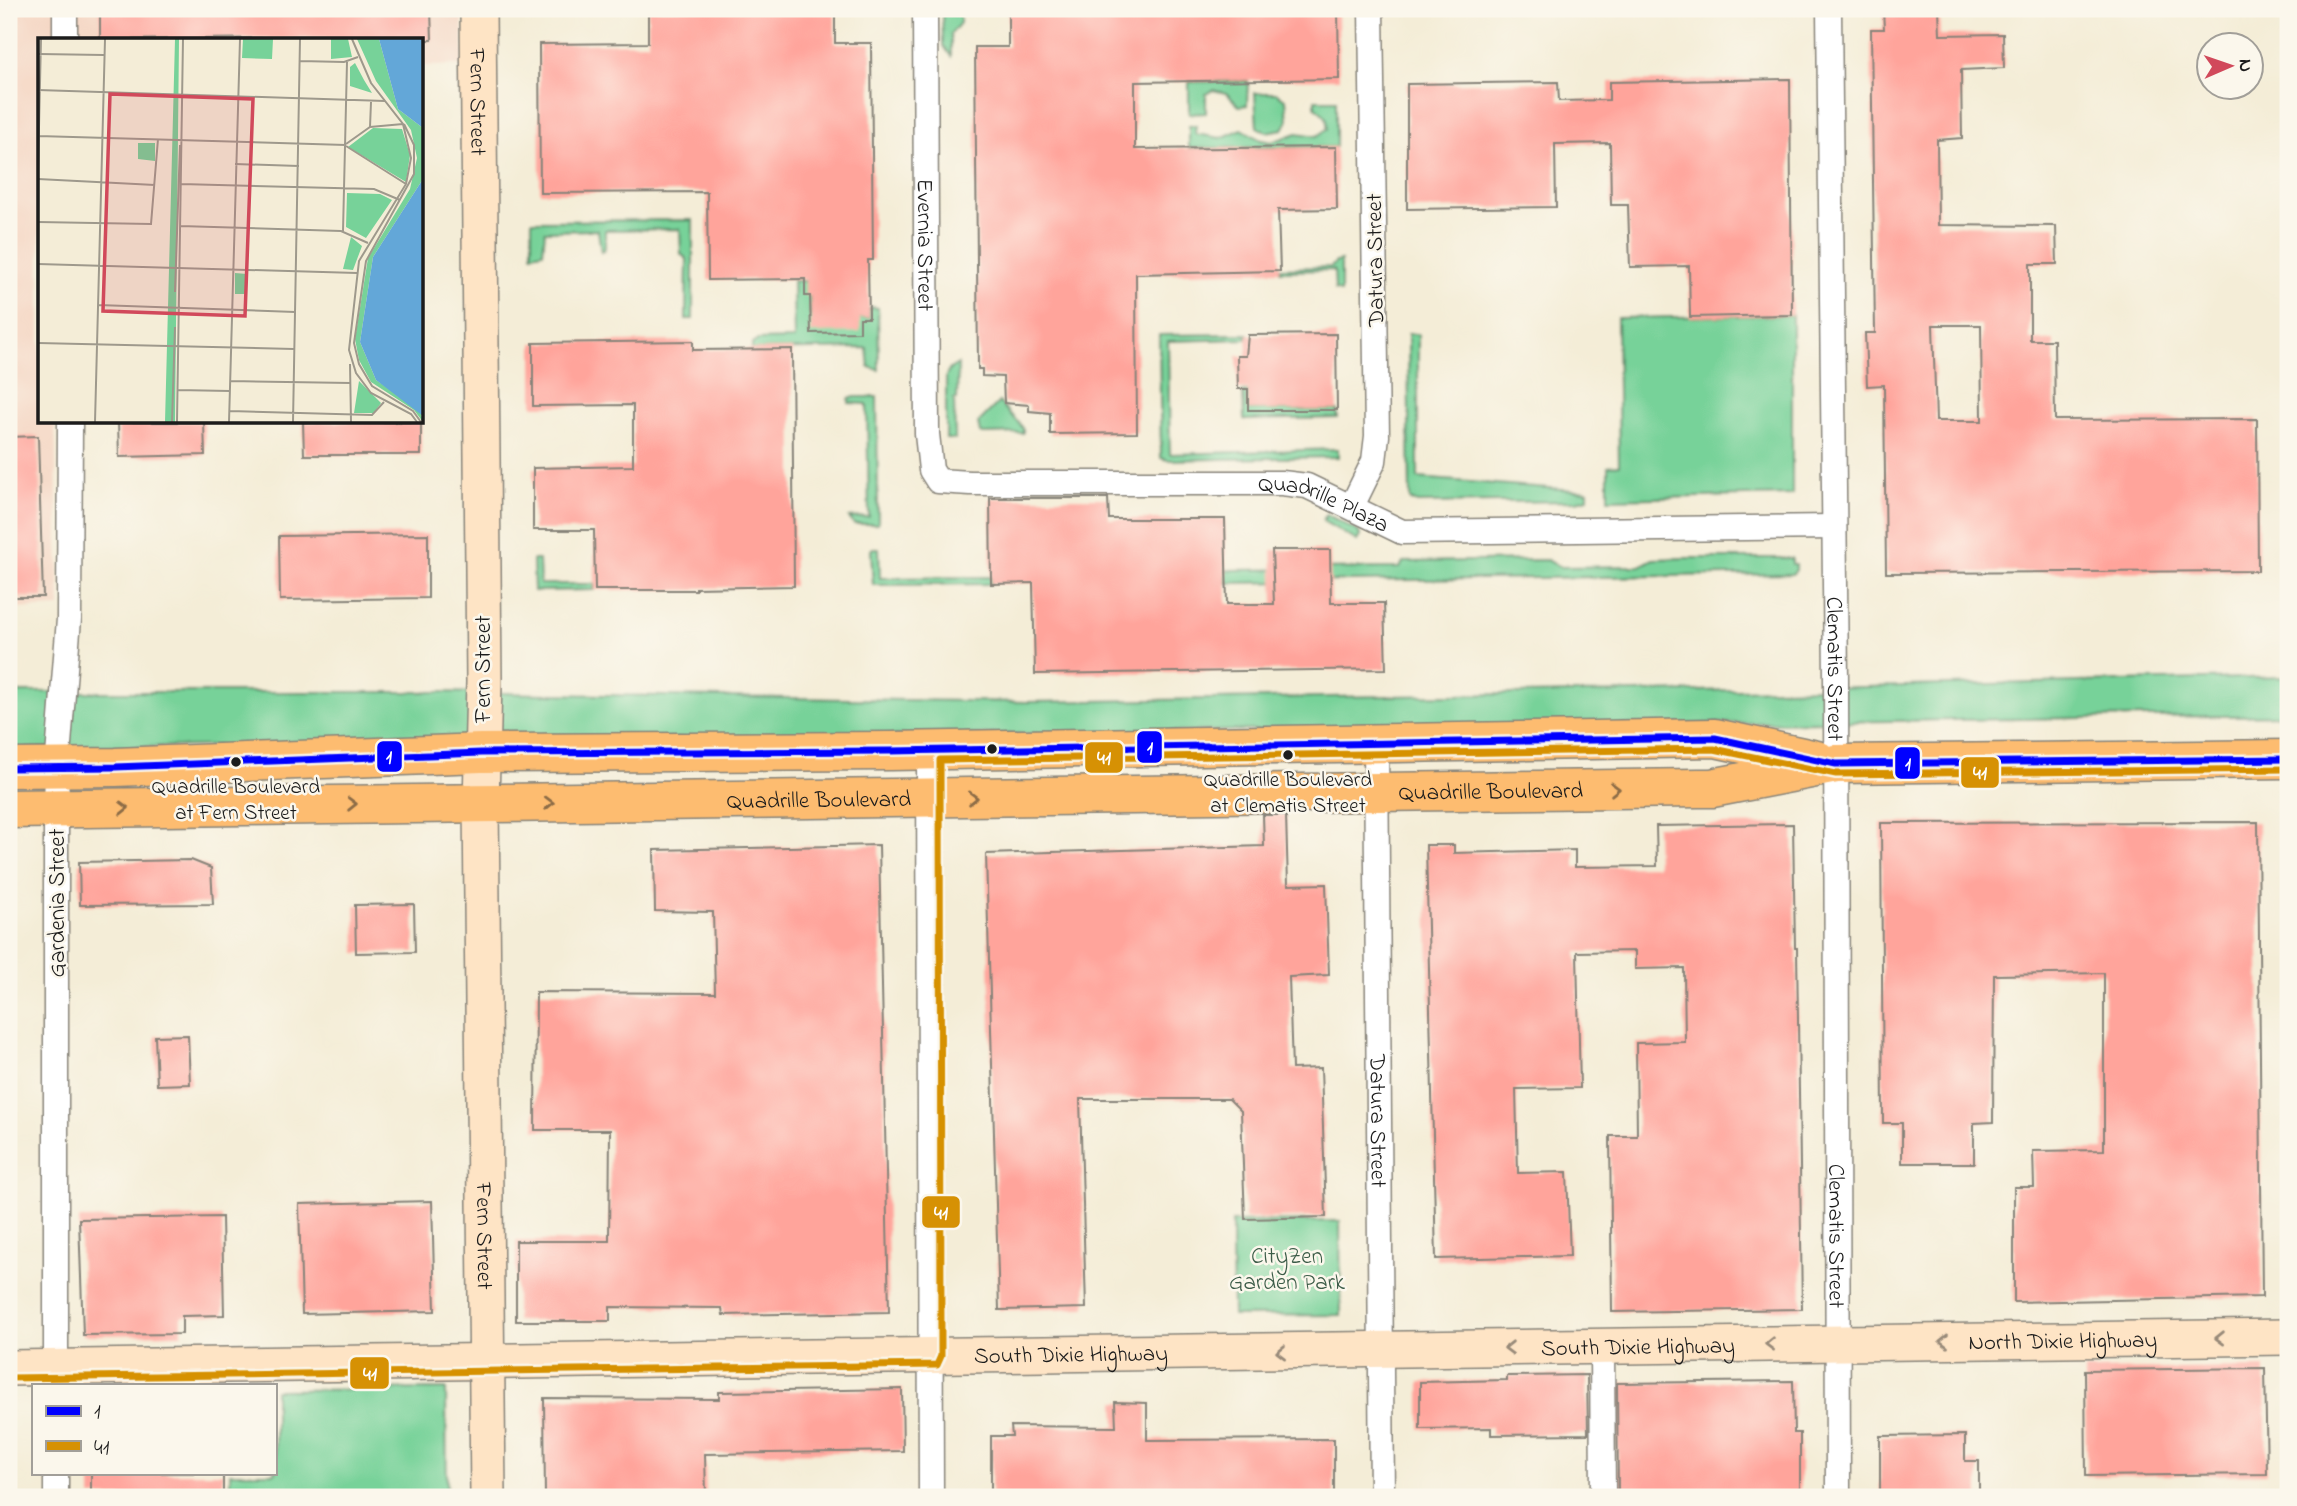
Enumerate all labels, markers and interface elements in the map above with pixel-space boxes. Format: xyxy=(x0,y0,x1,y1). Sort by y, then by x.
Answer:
north arrow xyxy=(2196,32,2266,102)
inset map xyxy=(38,38,424,424)
street label: Fern Street xyxy=(459,47,493,156)
text: N xyxy=(2231,59,2258,73)
street label: Evernia Street xyxy=(907,179,940,312)
street label: Datura Street xyxy=(1359,193,1394,328)
street label: Quadrille Plaza xyxy=(1258,469,1394,542)
street label: Clematis Street xyxy=(1816,597,1850,742)
street label: Fern Street xyxy=(468,615,501,724)
line badge: 1 xyxy=(1136,730,1163,764)
text: 1 xyxy=(1147,736,1153,763)
line badge: 1 xyxy=(376,740,403,773)
line badge: 41 xyxy=(1084,741,1124,774)
unlabelled marker xyxy=(985,742,999,756)
text: 1 xyxy=(386,745,392,772)
text: 41 xyxy=(1097,746,1111,773)
line badge: 1 xyxy=(1894,746,1921,780)
marker: Quadrille Boulevard at Clematis Street xyxy=(1281,748,1295,762)
text: 1 xyxy=(1905,752,1911,779)
marker: Quadrille Boulevard at Fern Street xyxy=(229,755,243,769)
line badge: 41 xyxy=(1960,756,2000,789)
text: 41 xyxy=(1973,761,1987,788)
place label: Quadrille Boulevard at Clematis Street xyxy=(1204,766,1372,822)
place label: Quadrille Boulevard at Fern Street xyxy=(152,773,320,829)
street label: Quadrille Boulevard xyxy=(1398,775,1583,811)
one-way arrow xyxy=(1610,781,1621,797)
street label: Quadrille Boulevard xyxy=(727,784,911,819)
one-way arrow xyxy=(968,791,979,806)
one-way arrow xyxy=(544,795,555,810)
one-way arrow xyxy=(347,797,358,812)
one-way arrow xyxy=(119,800,130,815)
street label: Gardenia Street xyxy=(42,828,75,977)
street label: Datura Street xyxy=(1359,1053,1394,1188)
street label: Clematis Street xyxy=(1818,1164,1852,1309)
street label: Fern Street xyxy=(466,1181,500,1290)
line badge: 41 xyxy=(921,1195,961,1229)
text: 41 xyxy=(934,1201,948,1228)
park label: CityZen Garden Park xyxy=(1229,1241,1346,1300)
street label: North Dixie Highway xyxy=(1968,1325,2157,1360)
one-way arrow xyxy=(2214,1330,2225,1346)
street label: South Dixie Highway xyxy=(1541,1331,1735,1366)
one-way arrow xyxy=(1938,1333,1948,1349)
one-way arrow xyxy=(1764,1336,1775,1351)
street label: South Dixie Highway xyxy=(974,1338,1168,1374)
one-way arrow xyxy=(1503,1341,1514,1356)
one-way arrow xyxy=(1276,1344,1287,1359)
line badge: 41 xyxy=(349,1356,390,1390)
text: 41 xyxy=(363,1362,377,1389)
legend xyxy=(32,1384,276,1474)
text: 1 xyxy=(94,1398,101,1428)
text: 41 xyxy=(94,1434,110,1464)

